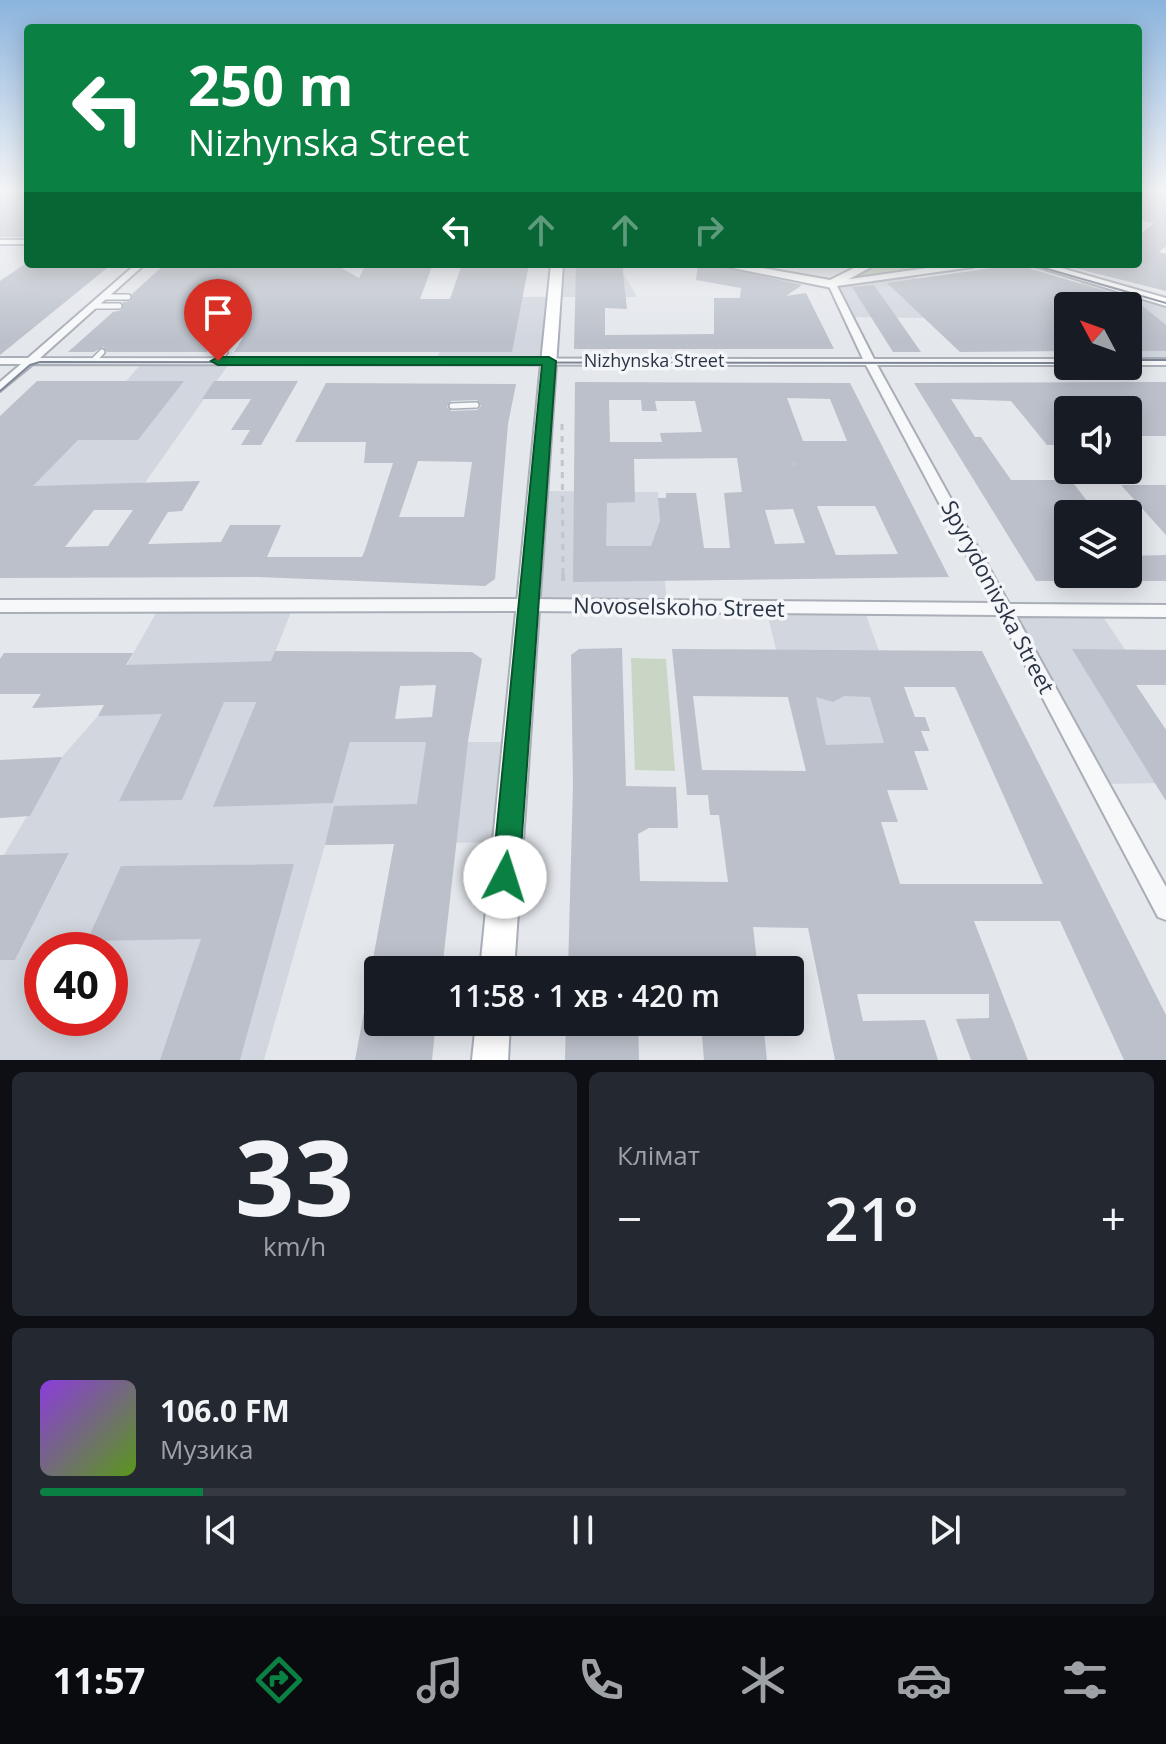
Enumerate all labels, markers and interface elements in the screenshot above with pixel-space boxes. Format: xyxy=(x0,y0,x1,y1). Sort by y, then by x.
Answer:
text: 250 m xyxy=(188,46,354,122)
icon: left xyxy=(56,56,160,160)
text: Nizhynska Street xyxy=(188,118,469,167)
icon: left xyxy=(435,208,479,252)
icon: ahead xyxy=(519,208,563,252)
icon: ahead xyxy=(603,208,647,252)
icon: right xyxy=(687,208,731,252)
pin xyxy=(184,279,252,361)
icon: arrive xyxy=(196,291,240,335)
north arrow xyxy=(1054,292,1142,380)
map controls xyxy=(1054,292,1142,588)
street label: Nizhynska Street xyxy=(584,348,724,372)
button: sound xyxy=(1054,396,1142,484)
street label: Spyrydonivska Street xyxy=(935,495,1063,699)
button: layers xyxy=(1054,500,1142,588)
street label: Novoselskoho Street xyxy=(573,589,785,623)
position arrow xyxy=(463,835,547,919)
speed limit sign: 40 xyxy=(24,932,128,1036)
text: 11:58 · 1 хв · 420 m xyxy=(448,975,720,1016)
text: 33 xyxy=(235,1105,354,1246)
text: Клімат xyxy=(617,1137,700,1173)
text: 21° xyxy=(824,1177,919,1259)
text: − xyxy=(617,1188,642,1248)
text: + xyxy=(1101,1188,1126,1248)
text: km/h xyxy=(263,1228,326,1264)
text: 106.0 FM xyxy=(160,1390,290,1431)
text: Музика xyxy=(160,1431,253,1467)
icon: previous xyxy=(199,1508,243,1552)
icon: pause xyxy=(561,1508,605,1552)
icon: next xyxy=(923,1508,967,1552)
icon: directions xyxy=(251,1652,307,1708)
icon: music xyxy=(412,1652,468,1708)
icon: phone xyxy=(573,1652,629,1708)
icon: climate xyxy=(735,1652,791,1708)
icon: car xyxy=(896,1652,952,1708)
icon: filters xyxy=(1057,1652,1113,1708)
text: 11:57 xyxy=(53,1656,145,1705)

